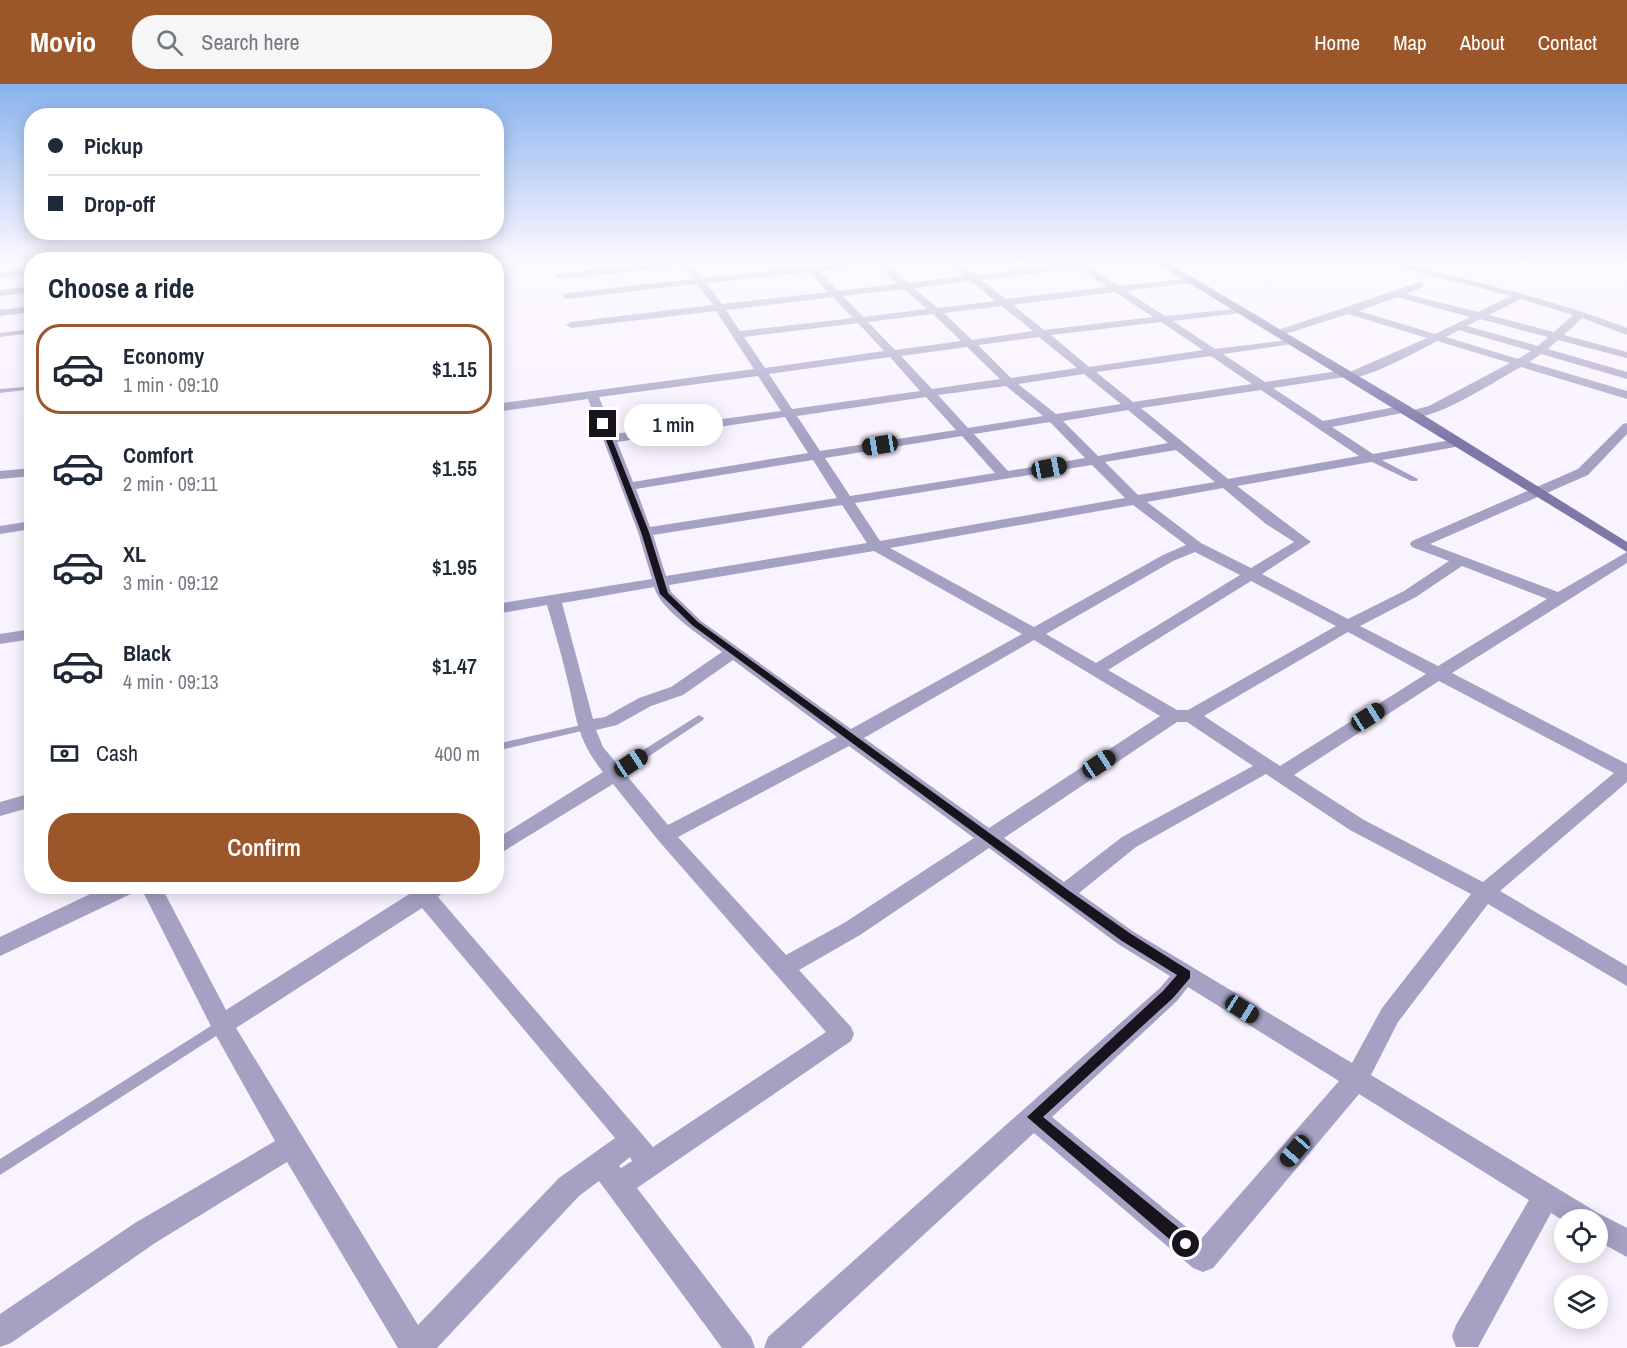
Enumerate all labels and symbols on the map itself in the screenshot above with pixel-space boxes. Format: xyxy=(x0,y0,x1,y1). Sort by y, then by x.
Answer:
callout: 1 min xyxy=(624,403,723,445)
route end xyxy=(589,410,616,437)
car xyxy=(861,433,899,457)
car xyxy=(1030,456,1068,480)
car xyxy=(1348,700,1388,734)
car xyxy=(611,746,651,780)
car xyxy=(1079,747,1119,781)
car xyxy=(1222,992,1262,1026)
car xyxy=(1276,1132,1314,1170)
route start xyxy=(1172,1230,1199,1257)

